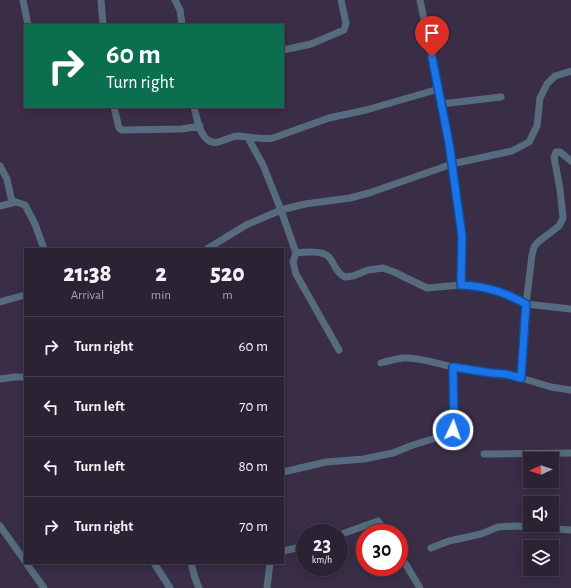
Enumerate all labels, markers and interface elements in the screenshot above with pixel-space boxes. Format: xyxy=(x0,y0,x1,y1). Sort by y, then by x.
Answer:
pin xyxy=(415,16,449,57)
icon: arrive xyxy=(421,22,443,44)
icon: right xyxy=(40,40,92,92)
text: 60 m xyxy=(106,41,161,69)
text: Turn right xyxy=(106,74,175,92)
text: 21:38 xyxy=(63,262,112,286)
text: 2 xyxy=(155,262,167,286)
text: 520 xyxy=(210,262,245,286)
text: Arrival xyxy=(71,289,104,302)
text: min xyxy=(151,289,171,302)
text: m xyxy=(222,289,233,302)
icon: right xyxy=(40,336,62,358)
text: Turn right xyxy=(74,339,133,354)
text: 60 m xyxy=(239,339,268,354)
icon: left xyxy=(40,396,62,418)
text: Turn left xyxy=(74,399,125,414)
text: 70 m xyxy=(239,399,268,414)
position arrow xyxy=(432,409,474,451)
north arrow xyxy=(523,452,559,488)
map controls xyxy=(523,452,559,576)
icon: left xyxy=(40,456,62,478)
text: Turn left xyxy=(74,459,125,474)
text: 80 m xyxy=(238,459,268,474)
button: sound xyxy=(523,496,559,532)
icon: right xyxy=(40,516,62,538)
text: Turn right xyxy=(74,519,133,534)
text: 70 m xyxy=(239,519,268,534)
speed limit sign: 30 xyxy=(356,524,408,576)
text: 23 xyxy=(313,535,331,555)
button: layers xyxy=(523,540,559,576)
text: km/h xyxy=(312,555,332,565)

